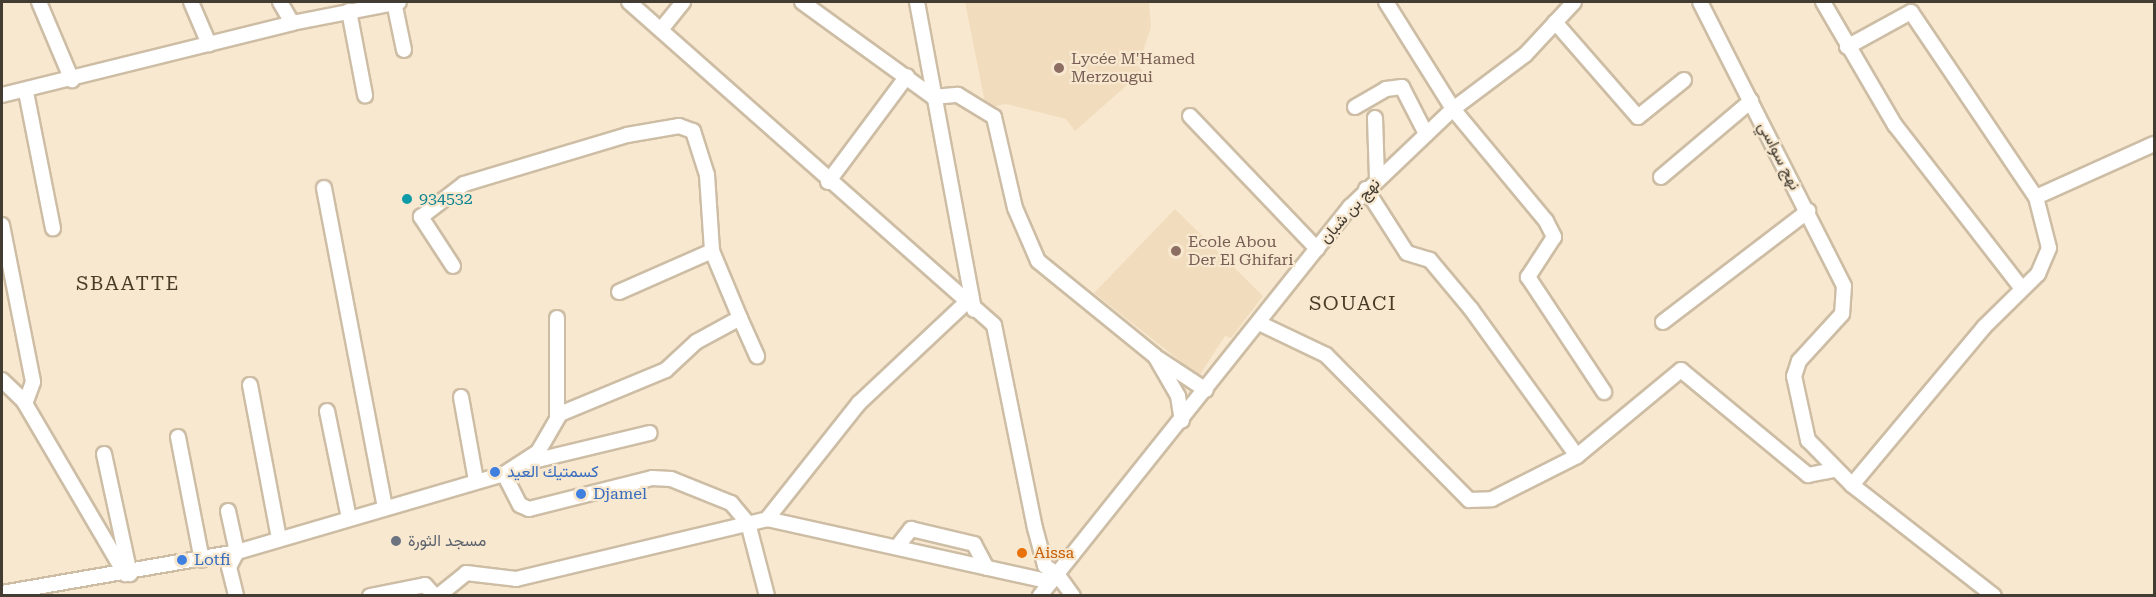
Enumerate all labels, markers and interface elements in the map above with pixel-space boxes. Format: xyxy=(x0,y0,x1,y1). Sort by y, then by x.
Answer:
place label: Lycée M'Hamed Merzougui xyxy=(1071,49,1195,87)
marker: Lycée M'Hamed Merzougui xyxy=(1052,61,1066,75)
street label: نهج سواسي xyxy=(1754,119,1804,193)
street label: نهج بن شبان xyxy=(1316,174,1384,248)
place label: 934532 xyxy=(419,189,473,209)
marker: 934532 xyxy=(400,192,414,206)
place label: Ecole Abou Der El Ghifari xyxy=(1188,232,1293,270)
marker: Ecole Abou Der El Ghifari xyxy=(1169,244,1183,258)
district label: SBAATTE xyxy=(76,271,180,295)
district label: SOUACI xyxy=(1309,291,1397,315)
place label: كسمتيك العيد xyxy=(507,462,599,482)
marker: كسمتيك العيد xyxy=(488,465,502,479)
place label: Djamel xyxy=(593,484,647,504)
marker: Djamel xyxy=(574,487,588,501)
place label: مسجد الثورة xyxy=(408,531,486,551)
marker: مسجد الثورة xyxy=(389,534,403,548)
place label: Aissa xyxy=(1034,543,1074,563)
marker: Aissa xyxy=(1015,546,1029,560)
place label: Lotfi xyxy=(194,550,231,570)
marker: Lotfi xyxy=(175,553,189,567)

